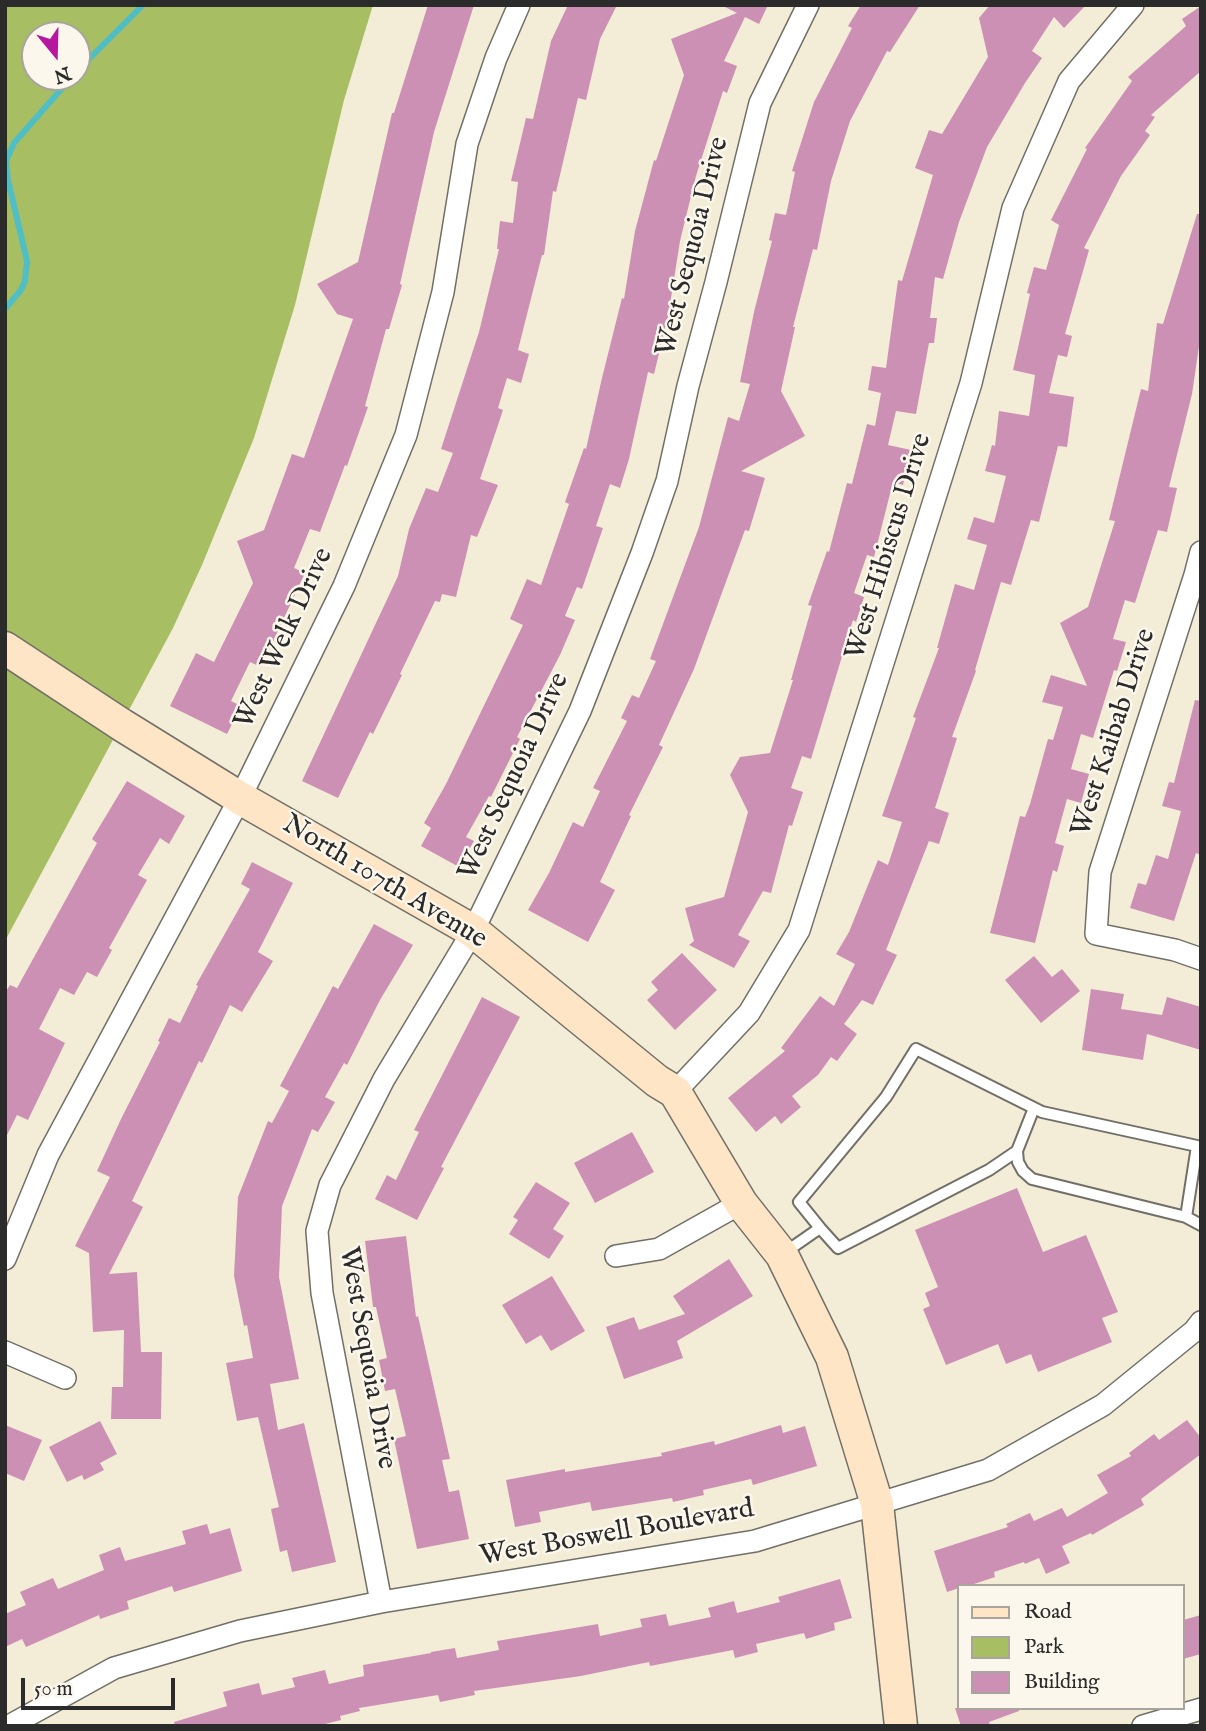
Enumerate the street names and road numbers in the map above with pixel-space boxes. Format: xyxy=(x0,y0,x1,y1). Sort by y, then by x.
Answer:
street label: West Sequoia Drive xyxy=(650,134,738,360)
street label: West Hibiscus Drive xyxy=(840,430,940,664)
street label: West Welk Drive xyxy=(228,543,342,735)
street label: West Kaibab Drive xyxy=(1066,625,1164,841)
street label: West Sequoia Drive xyxy=(452,668,578,886)
street label: North 107th Avenue xyxy=(276,809,492,957)
street label: West Sequoia Drive xyxy=(330,1244,402,1472)
street label: West Boswell Boulevard xyxy=(477,1493,757,1575)

